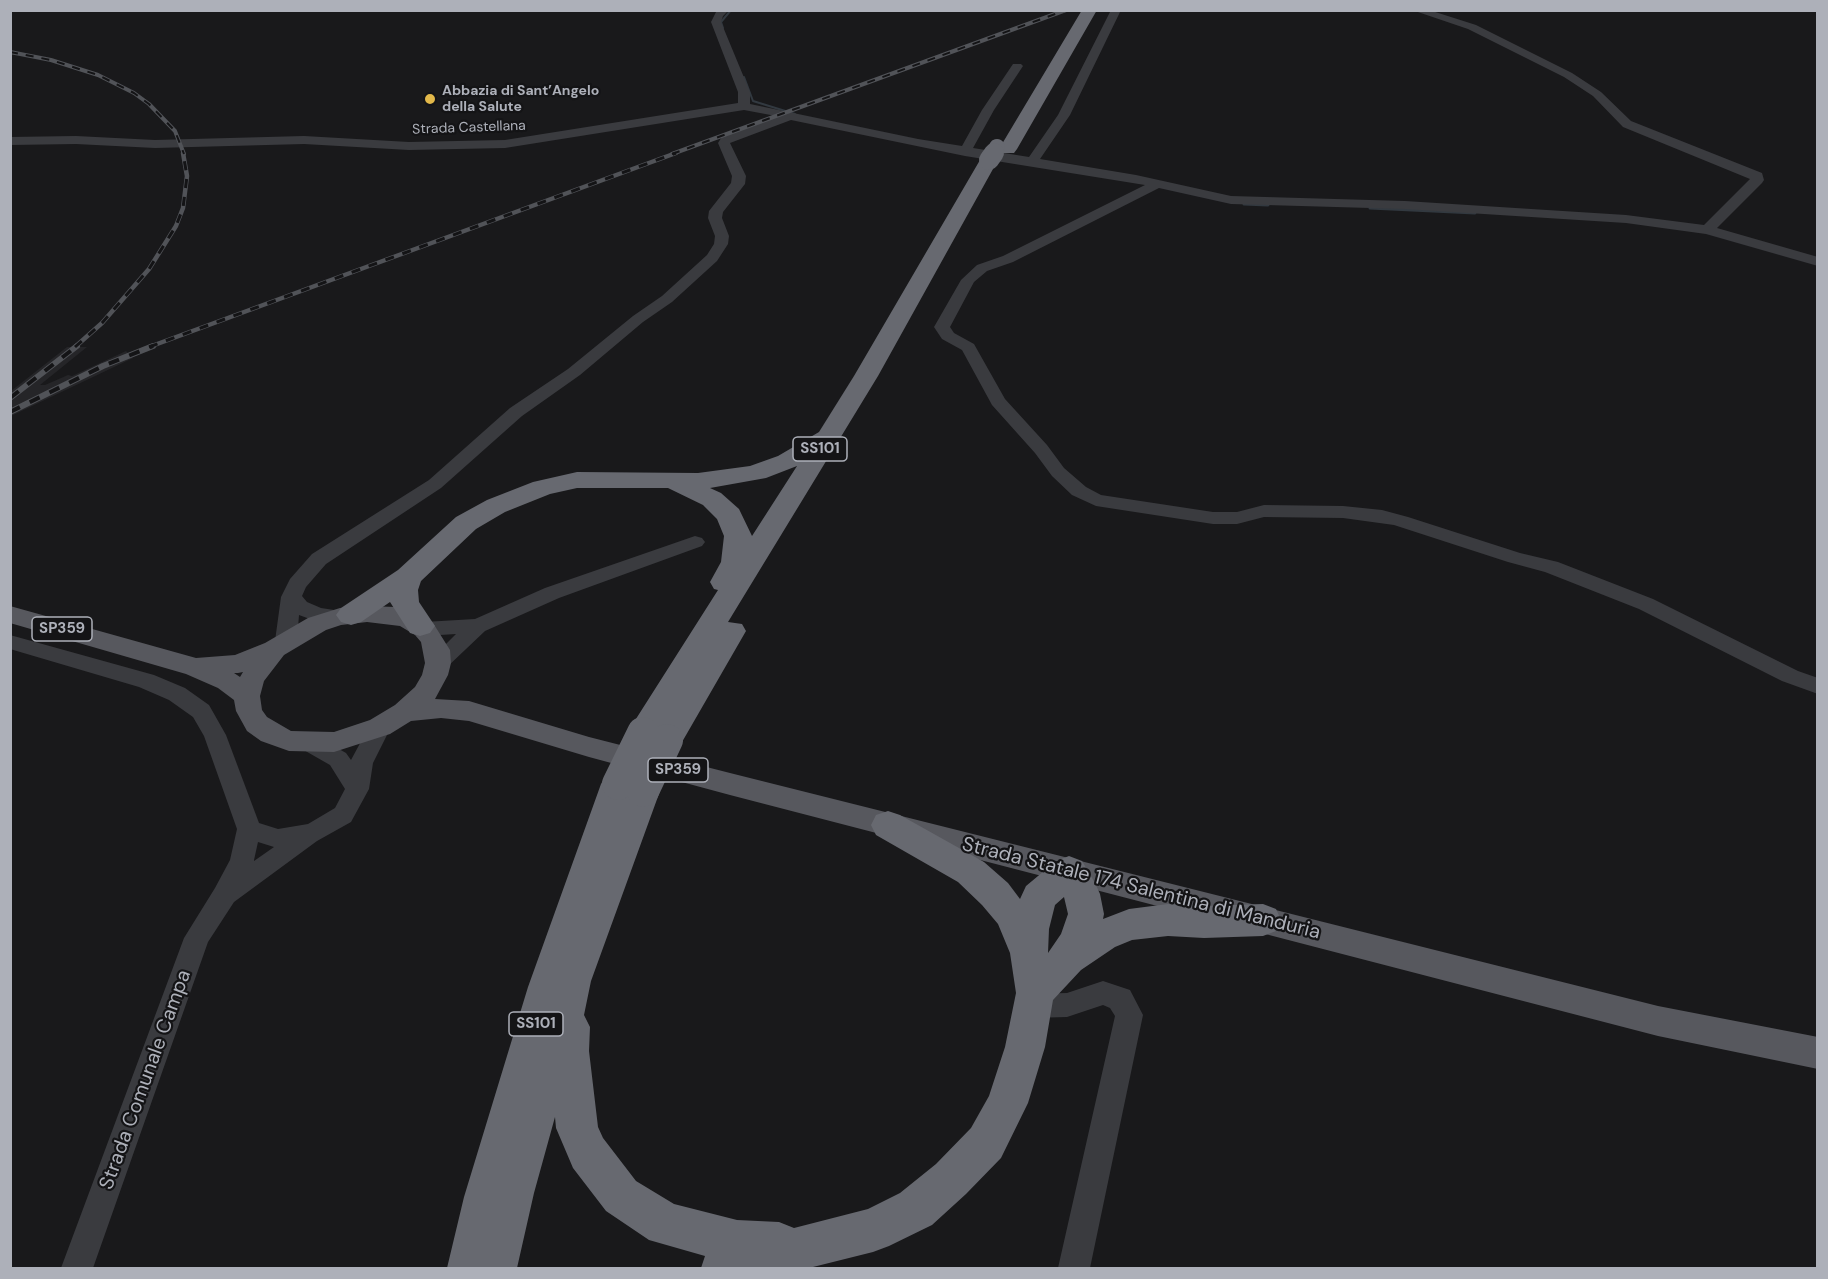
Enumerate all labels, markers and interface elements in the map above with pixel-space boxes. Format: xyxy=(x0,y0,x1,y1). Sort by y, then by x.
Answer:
place label: Abbazia di Sant’Angelo della Salute xyxy=(442,83,599,116)
marker: Abbazia di Sant’Angelo della Salute xyxy=(423,92,437,106)
street label: Strada Castellana xyxy=(412,118,526,138)
road number: SS101 xyxy=(793,437,847,461)
road number: SP359 xyxy=(32,617,92,641)
road number: SP359 xyxy=(648,758,708,782)
street label: Strada Statale 174 Salentina di Manduria xyxy=(959,833,1323,945)
street label: Strada Comunale Campa xyxy=(95,967,197,1193)
road number: SS101 xyxy=(509,1012,563,1036)

